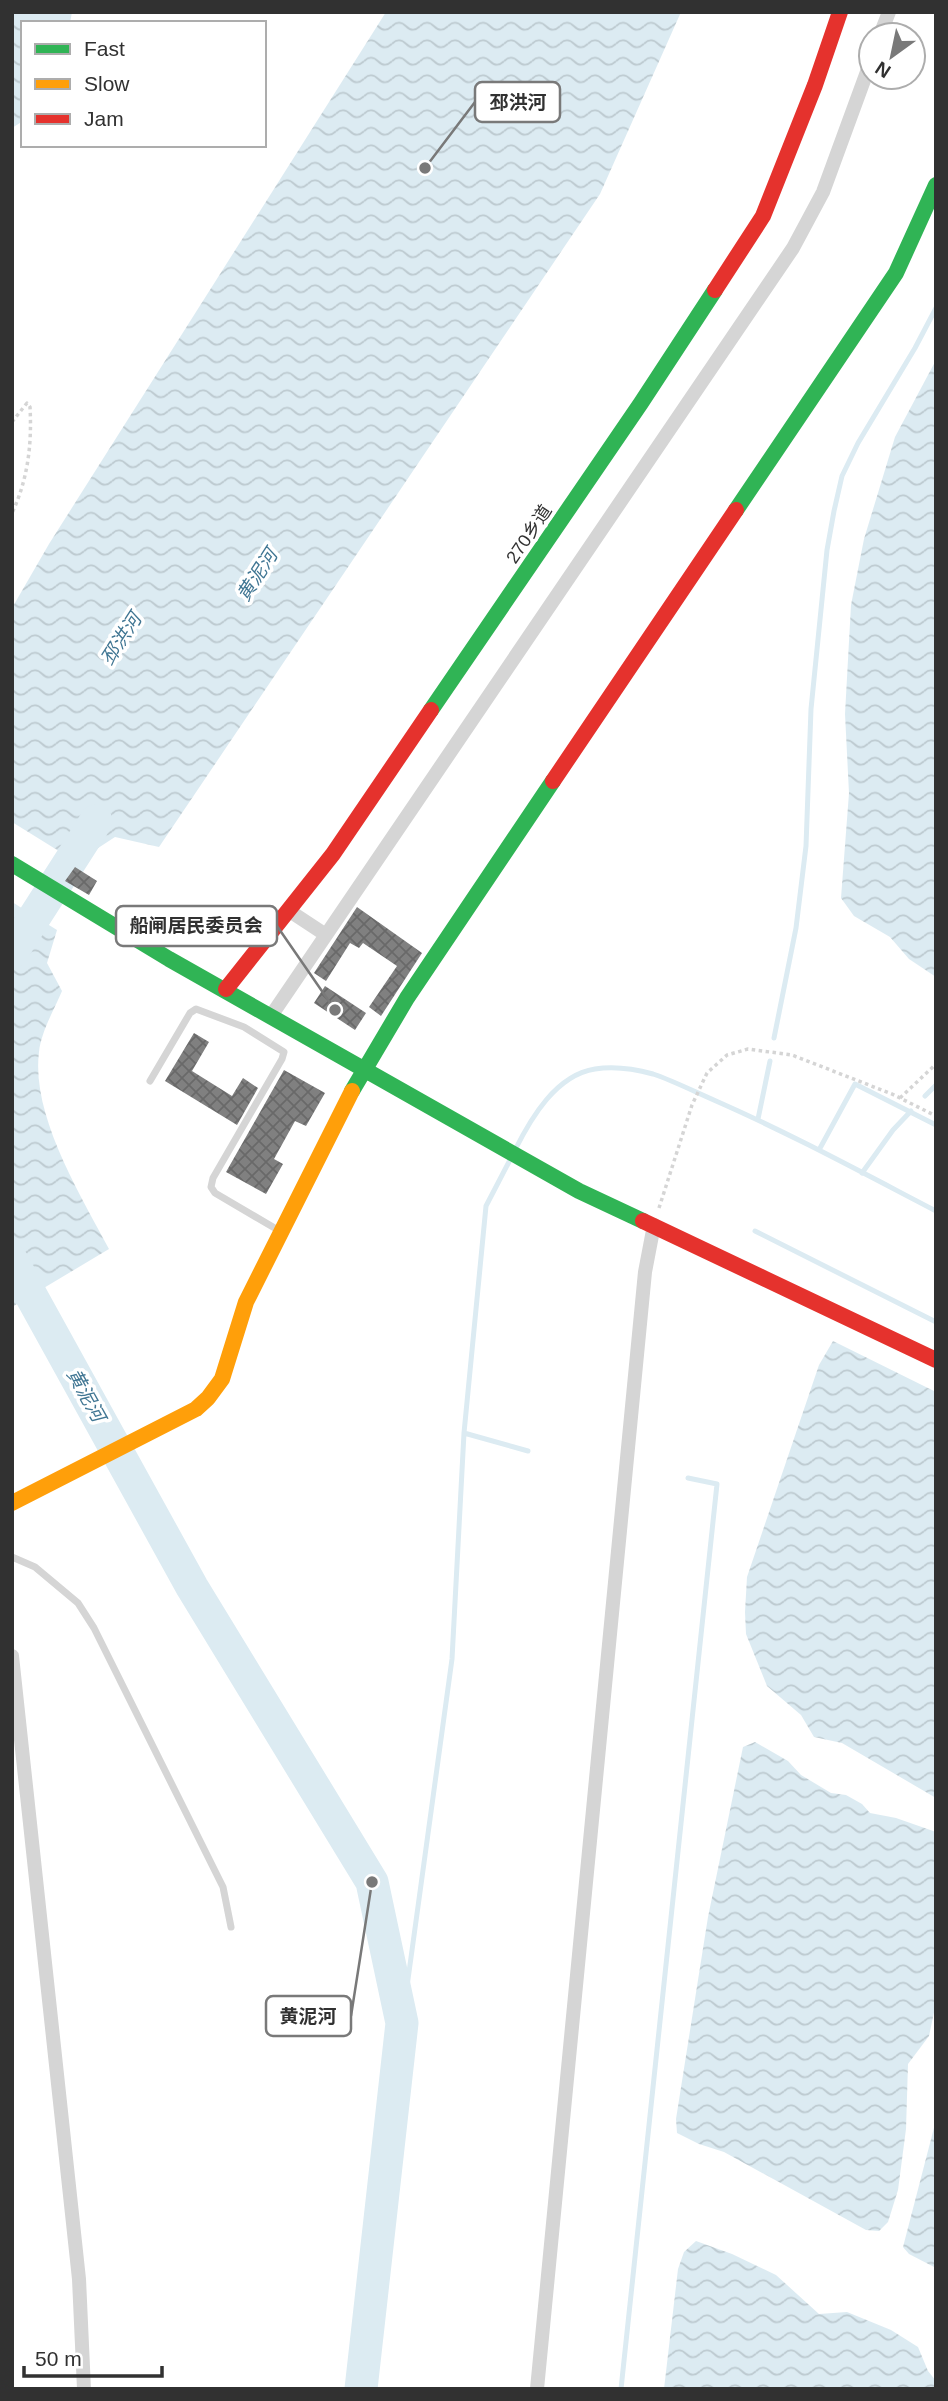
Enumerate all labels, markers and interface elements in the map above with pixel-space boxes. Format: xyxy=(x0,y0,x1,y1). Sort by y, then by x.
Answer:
legend xyxy=(21,21,266,147)
north arrow xyxy=(857,21,927,91)
text: Fast xyxy=(84,37,125,60)
text: N xyxy=(872,57,894,82)
text: Slow xyxy=(84,72,130,95)
callout: 邳洪河 xyxy=(475,82,560,122)
text: 邳洪河 xyxy=(489,92,547,113)
text: Jam xyxy=(84,107,124,130)
street label: 270乡道 xyxy=(502,501,556,567)
water label: 黄泥河 xyxy=(233,542,284,605)
water label: 邳洪河 xyxy=(97,606,148,669)
callout: 船闸居民委员会 xyxy=(116,906,277,946)
text: 船闸居民委员会 xyxy=(129,915,263,936)
water label: 黄泥河 xyxy=(63,1365,111,1429)
callout: 黄泥河 xyxy=(266,1996,351,2036)
text: 黄泥河 xyxy=(279,2006,337,2027)
scale bar xyxy=(24,2334,163,2378)
text: 50 m xyxy=(35,2347,82,2370)

